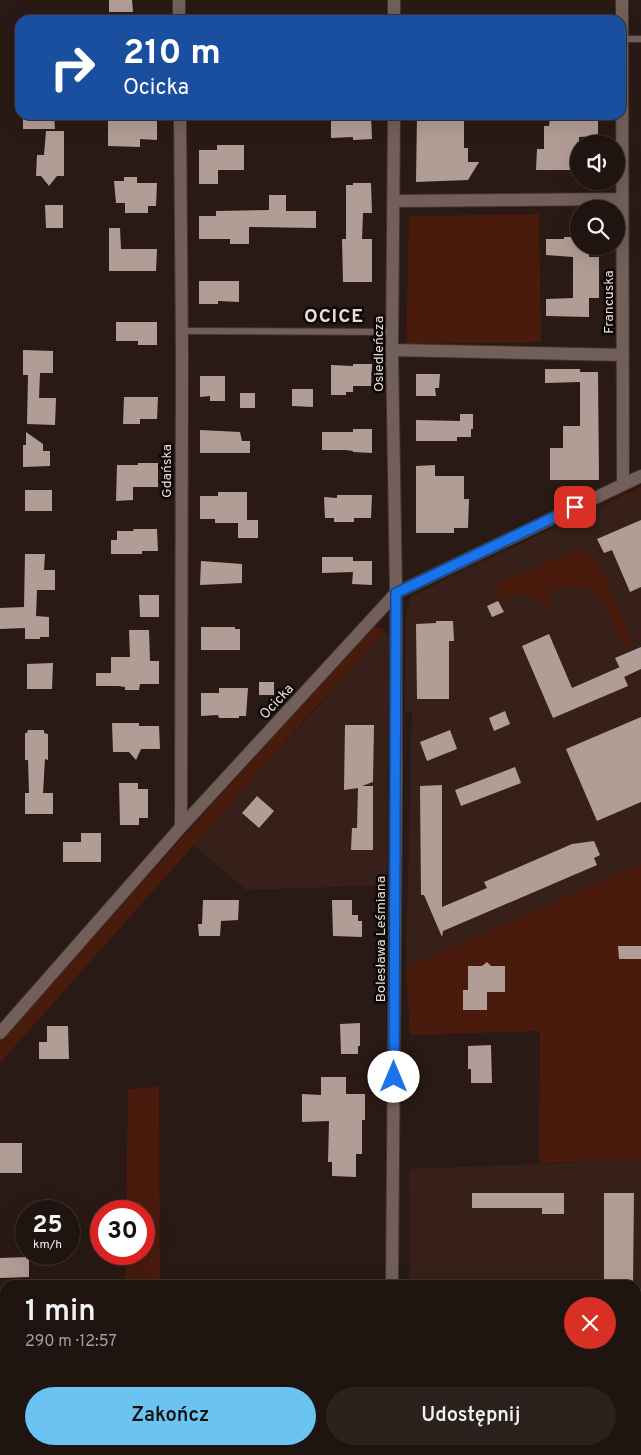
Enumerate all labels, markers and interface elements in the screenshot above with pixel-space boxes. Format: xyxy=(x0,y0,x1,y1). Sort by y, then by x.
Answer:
text: 210 m xyxy=(123,32,221,76)
icon: right xyxy=(40,35,105,100)
text: Ocicka xyxy=(123,75,189,102)
map controls xyxy=(570,135,625,255)
button: sound xyxy=(570,135,625,190)
button: search xyxy=(570,200,625,255)
street label: Francuska xyxy=(601,270,618,334)
district label: OCICE xyxy=(304,305,364,329)
street label: Osiedleńcza xyxy=(371,316,388,392)
street label: Gdańska xyxy=(159,444,176,498)
pin xyxy=(554,486,596,528)
icon: arrive xyxy=(561,493,589,521)
street label: Ocicka xyxy=(257,681,298,723)
street label: Bolesława Leśmiana xyxy=(373,876,390,1002)
position arrow xyxy=(367,1050,419,1102)
speed limit sign: 30 xyxy=(90,1200,155,1265)
text: 25 xyxy=(32,1210,63,1242)
text: km/h xyxy=(33,1237,62,1253)
text: 1 min xyxy=(25,1294,96,1331)
button: close xyxy=(564,1297,616,1349)
text: 290 m · 12:57 xyxy=(25,1332,117,1352)
button: Zakończ xyxy=(25,1387,316,1445)
button: Udostępnij xyxy=(326,1387,616,1445)

